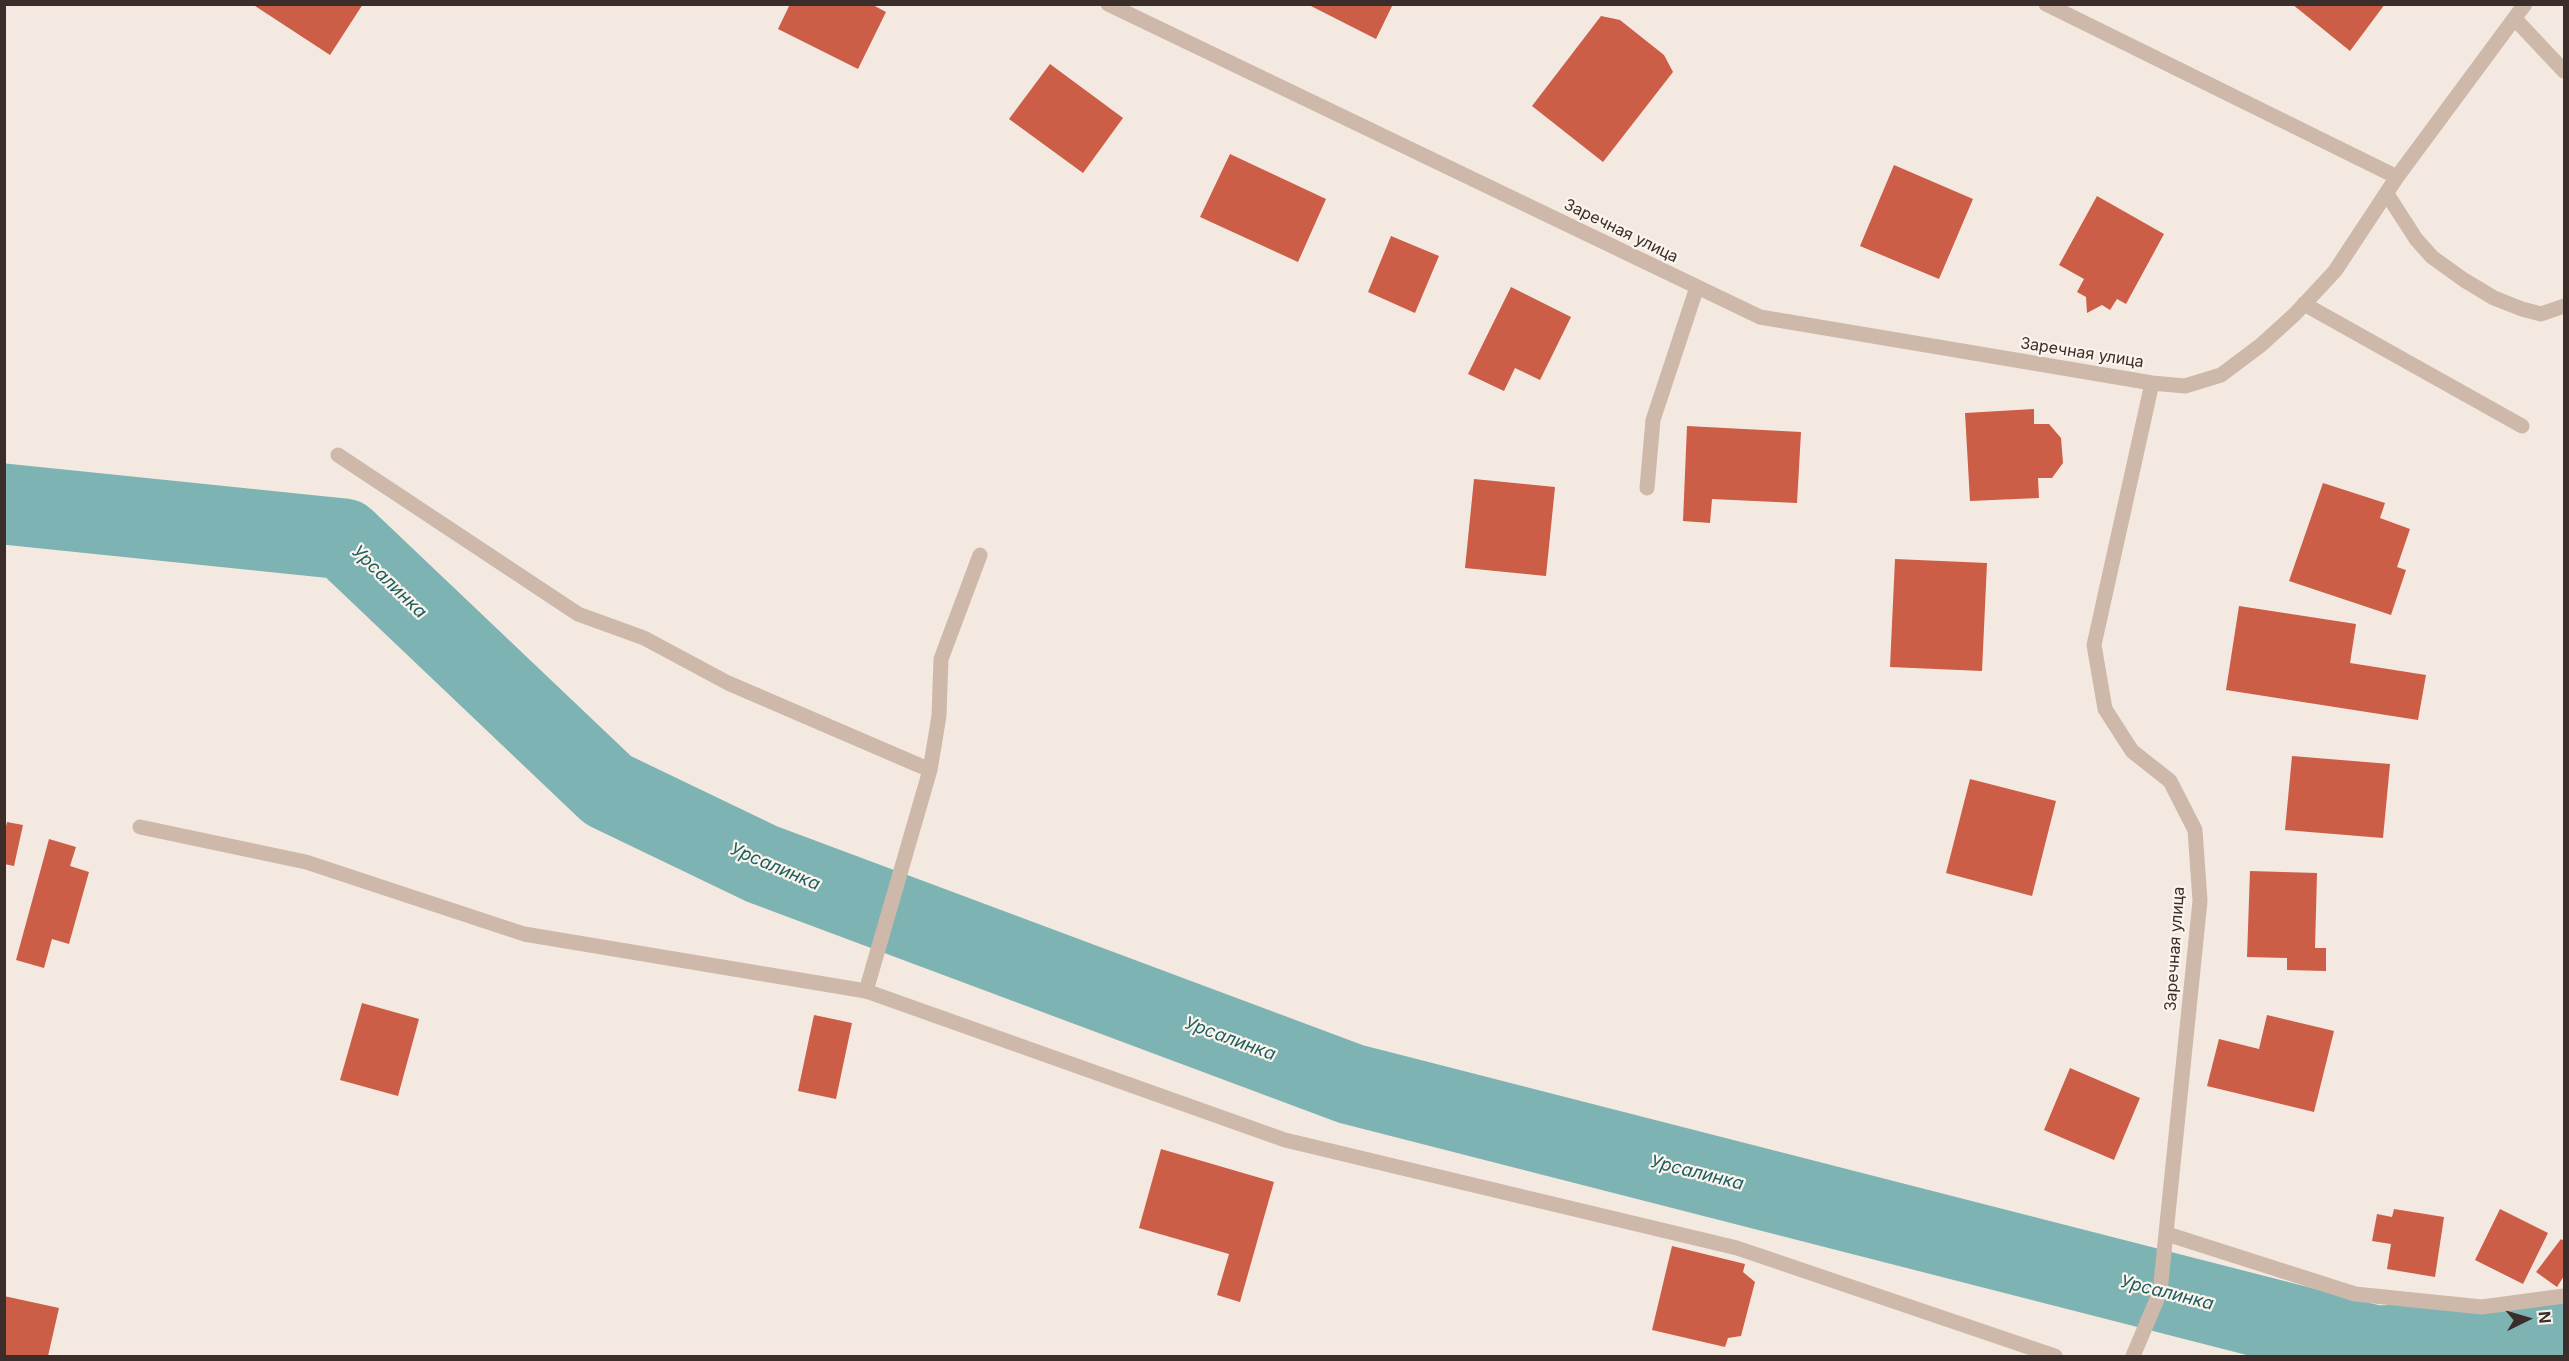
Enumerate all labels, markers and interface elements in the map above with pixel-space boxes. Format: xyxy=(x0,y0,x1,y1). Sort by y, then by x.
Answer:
street label: Заречная улица xyxy=(1561,195,1681,267)
street label: Заречная улица xyxy=(2019,334,2145,372)
water label: Урсалинка xyxy=(347,541,431,623)
water label: Урсалинка xyxy=(727,838,823,896)
street label: Заречная улица xyxy=(2161,886,2189,1012)
water label: Урсалинка xyxy=(1181,1012,1279,1066)
water label: Урсалинка xyxy=(1648,1151,1746,1195)
water label: Урсалинка xyxy=(2118,1271,2216,1315)
north arrow xyxy=(2497,1289,2557,1349)
text: N xyxy=(2534,1310,2555,1324)

